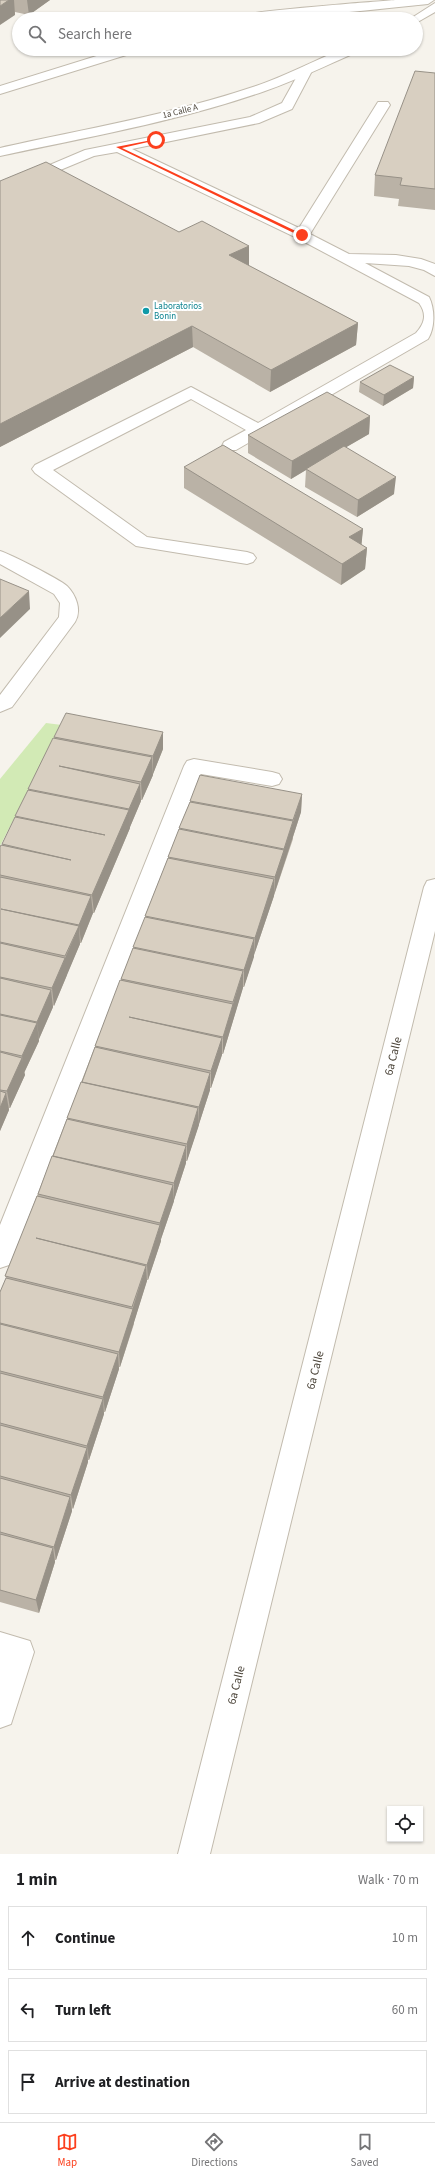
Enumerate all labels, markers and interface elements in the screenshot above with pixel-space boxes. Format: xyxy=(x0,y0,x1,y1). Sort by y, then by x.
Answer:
search box xyxy=(12,12,423,56)
icon: search xyxy=(26,23,48,45)
text: Search here xyxy=(58,24,132,45)
street label: 1a Calle A xyxy=(161,101,199,122)
route start xyxy=(147,131,165,149)
route end xyxy=(293,226,311,244)
place label: Laboratorios Bonin xyxy=(154,300,202,323)
marker: Laboratorios Bonin xyxy=(141,306,151,316)
street label: 6a Calle xyxy=(380,1035,407,1077)
street label: 6a Calle xyxy=(302,1349,329,1391)
street label: 6a Calle xyxy=(223,1664,250,1706)
map controls xyxy=(387,1806,423,1842)
button: locate xyxy=(387,1806,423,1842)
text: 1 min xyxy=(16,1868,57,1892)
text: Walk · 70 m xyxy=(358,1871,419,1889)
icon: ahead xyxy=(17,1927,39,1949)
text: Continue xyxy=(55,1928,115,1949)
text: 10 m xyxy=(392,1929,418,1947)
icon: left xyxy=(17,1999,39,2021)
text: Turn left xyxy=(55,2000,111,2021)
text: 60 m xyxy=(392,2001,418,2019)
icon: arrive xyxy=(17,2071,39,2093)
text: Arrive at destination xyxy=(55,2072,190,2093)
tab: Map xyxy=(56,2131,78,2170)
tab: Directions xyxy=(191,2131,238,2170)
tab: Saved xyxy=(351,2131,379,2170)

